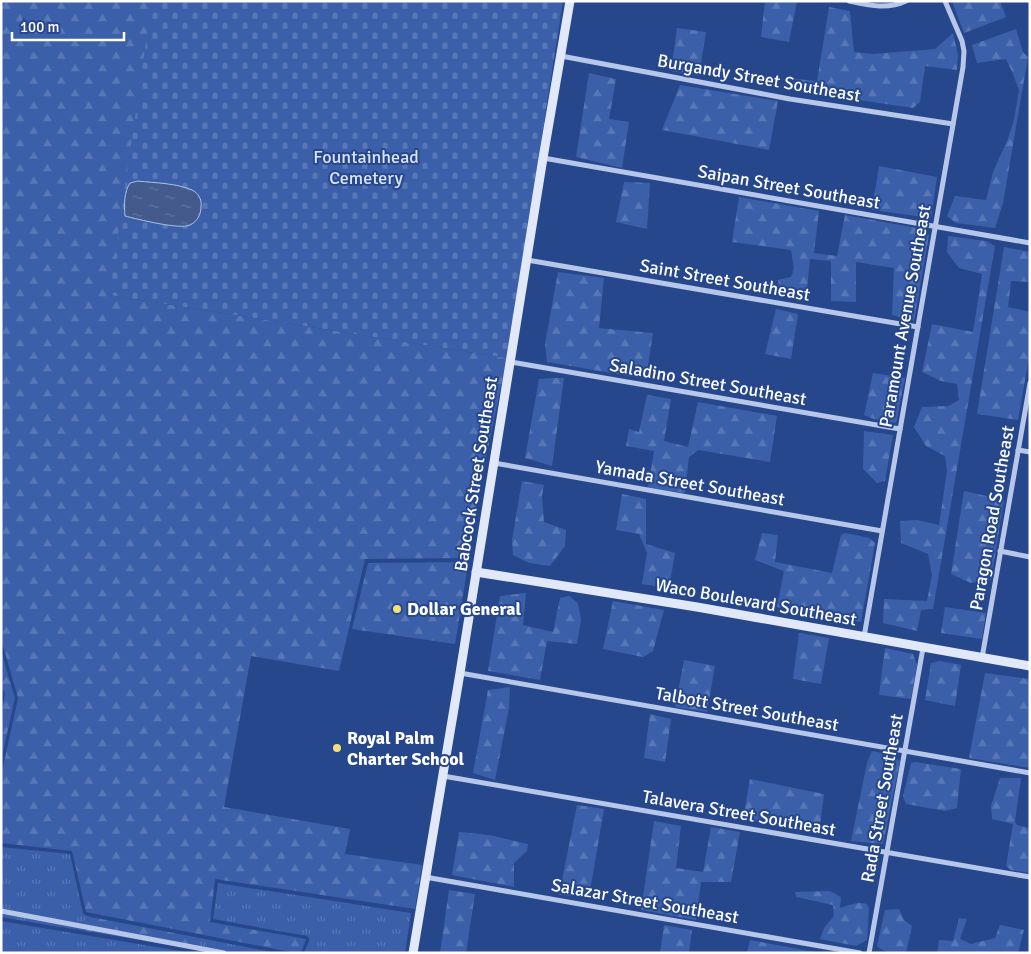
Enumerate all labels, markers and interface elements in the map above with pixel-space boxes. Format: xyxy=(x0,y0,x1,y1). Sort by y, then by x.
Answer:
scale bar xyxy=(12,10,125,42)
text: 100 m xyxy=(20,18,60,36)
street label: Burgandy Street Southeast xyxy=(656,49,862,107)
park label: Fountainhead Cemetery xyxy=(313,146,419,189)
street label: Saipan Street Southeast xyxy=(696,160,882,214)
street label: Paramount Avenue Southeast xyxy=(875,203,935,429)
street label: Saint Street Southeast xyxy=(638,254,812,306)
street label: Saladino Street Southeast xyxy=(608,354,808,410)
street label: Babcock Street Southeast xyxy=(450,375,502,573)
street label: Paragon Road Southeast xyxy=(965,424,1019,612)
street label: Yamada Street Southeast xyxy=(594,456,786,510)
street label: Waco Boulevard Southeast xyxy=(654,573,858,631)
place label: Dollar General xyxy=(407,598,522,620)
marker: Dollar General xyxy=(391,603,403,615)
street label: Talbott Street Southeast xyxy=(654,682,840,736)
street label: Rada Street Southeast xyxy=(856,712,908,884)
place label: Royal Palm Charter School xyxy=(347,727,465,770)
marker: Royal Palm Charter School xyxy=(331,742,343,754)
street label: Talavera Street Southeast xyxy=(641,785,837,841)
street label: Salazar Street Southeast xyxy=(550,874,740,928)

